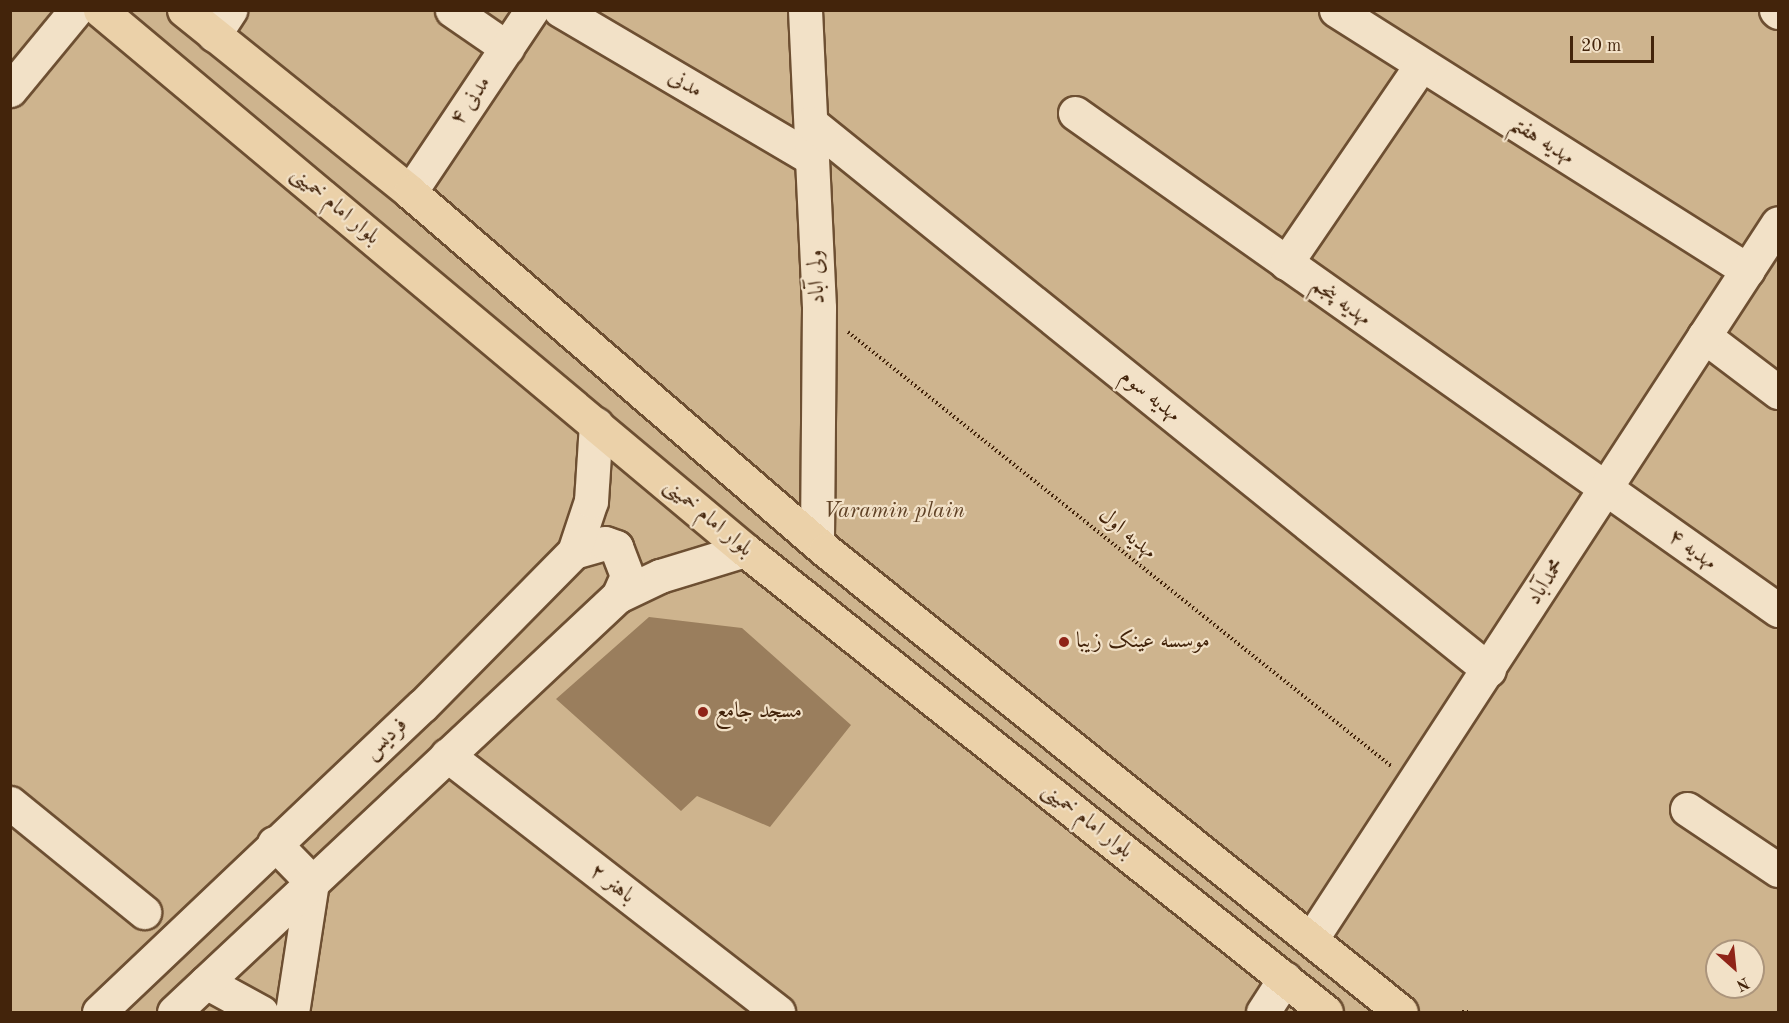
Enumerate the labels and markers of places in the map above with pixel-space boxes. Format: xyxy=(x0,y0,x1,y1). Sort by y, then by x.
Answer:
place label: موسسه عینک زیبا xyxy=(1076,629,1210,655)
marker: موسسه عینک زیبا xyxy=(1057,635,1071,649)
place label: مسجد جامع xyxy=(715,699,802,725)
marker: مسجد جامع xyxy=(696,705,710,719)

